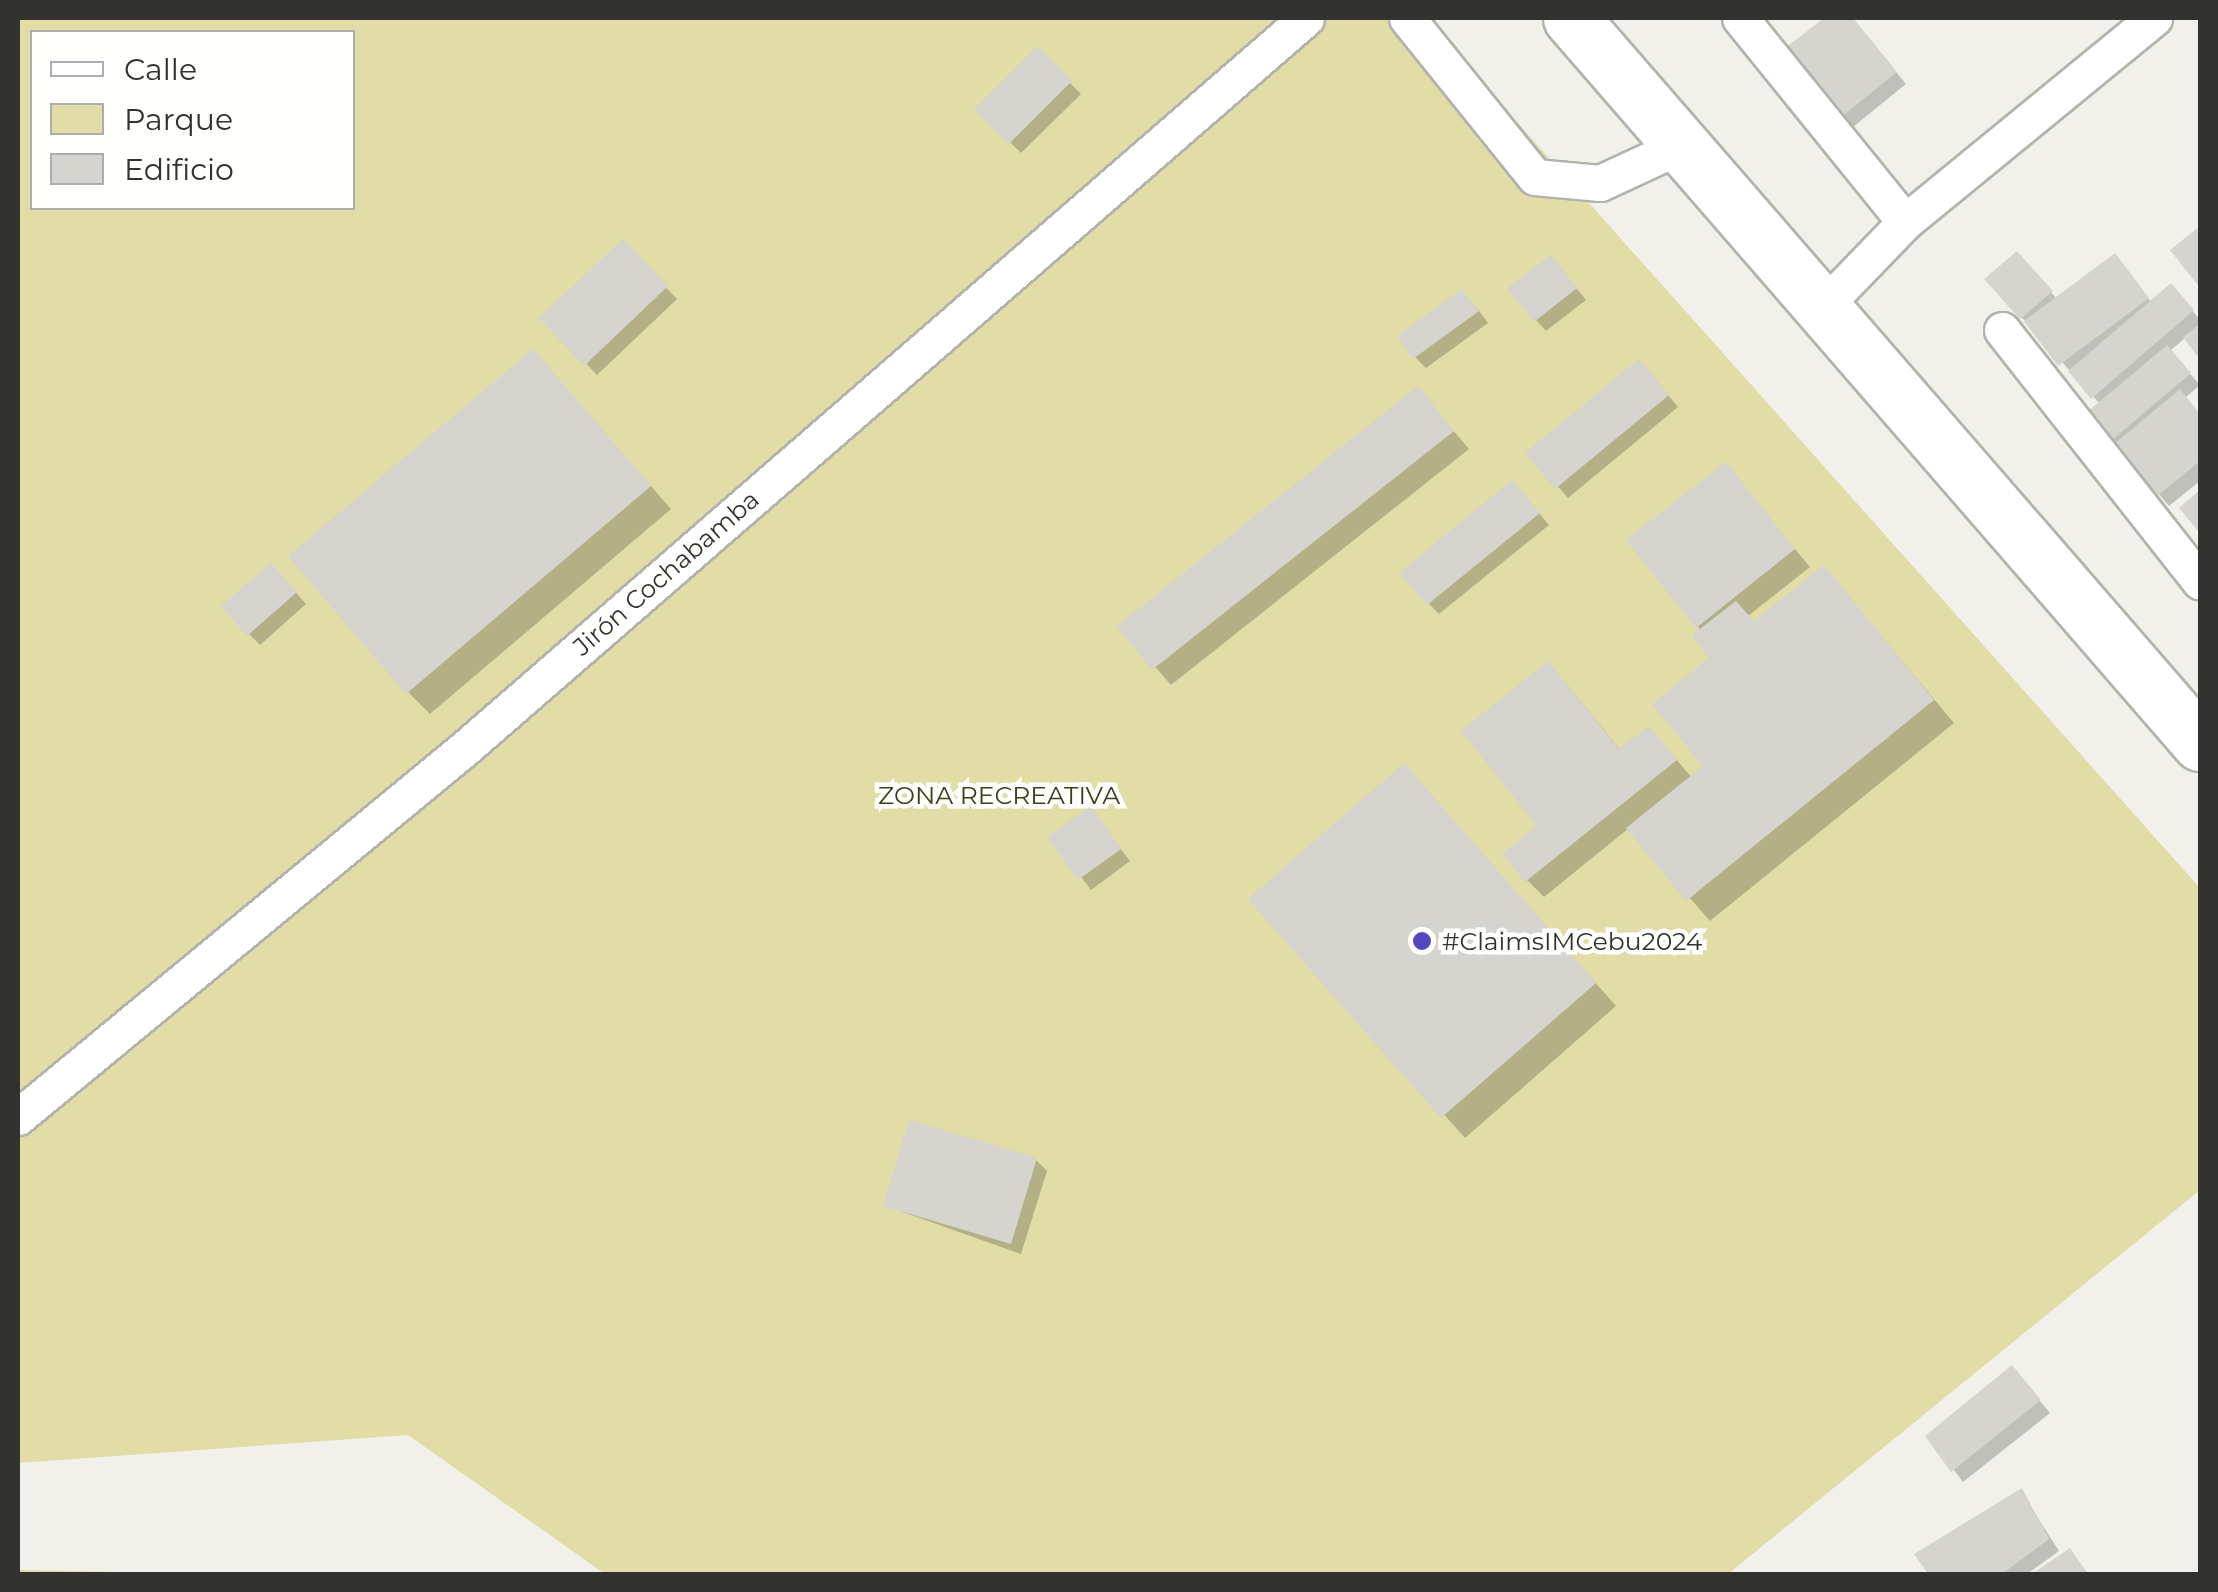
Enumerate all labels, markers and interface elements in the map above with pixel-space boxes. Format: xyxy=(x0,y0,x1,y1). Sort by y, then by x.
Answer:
legend xyxy=(30,30,355,210)
text: Calle xyxy=(124,51,197,88)
text: Parque xyxy=(124,101,233,138)
text: Edificio xyxy=(124,151,234,188)
street label: Jirón Cochabamba xyxy=(567,484,765,662)
park label: ZONA RECREATIVA xyxy=(878,780,1120,810)
place label: #ClaimsIMCebu2024 xyxy=(1442,926,1702,956)
marker: #ClaimsIMCebu2024 xyxy=(1411,930,1433,952)

